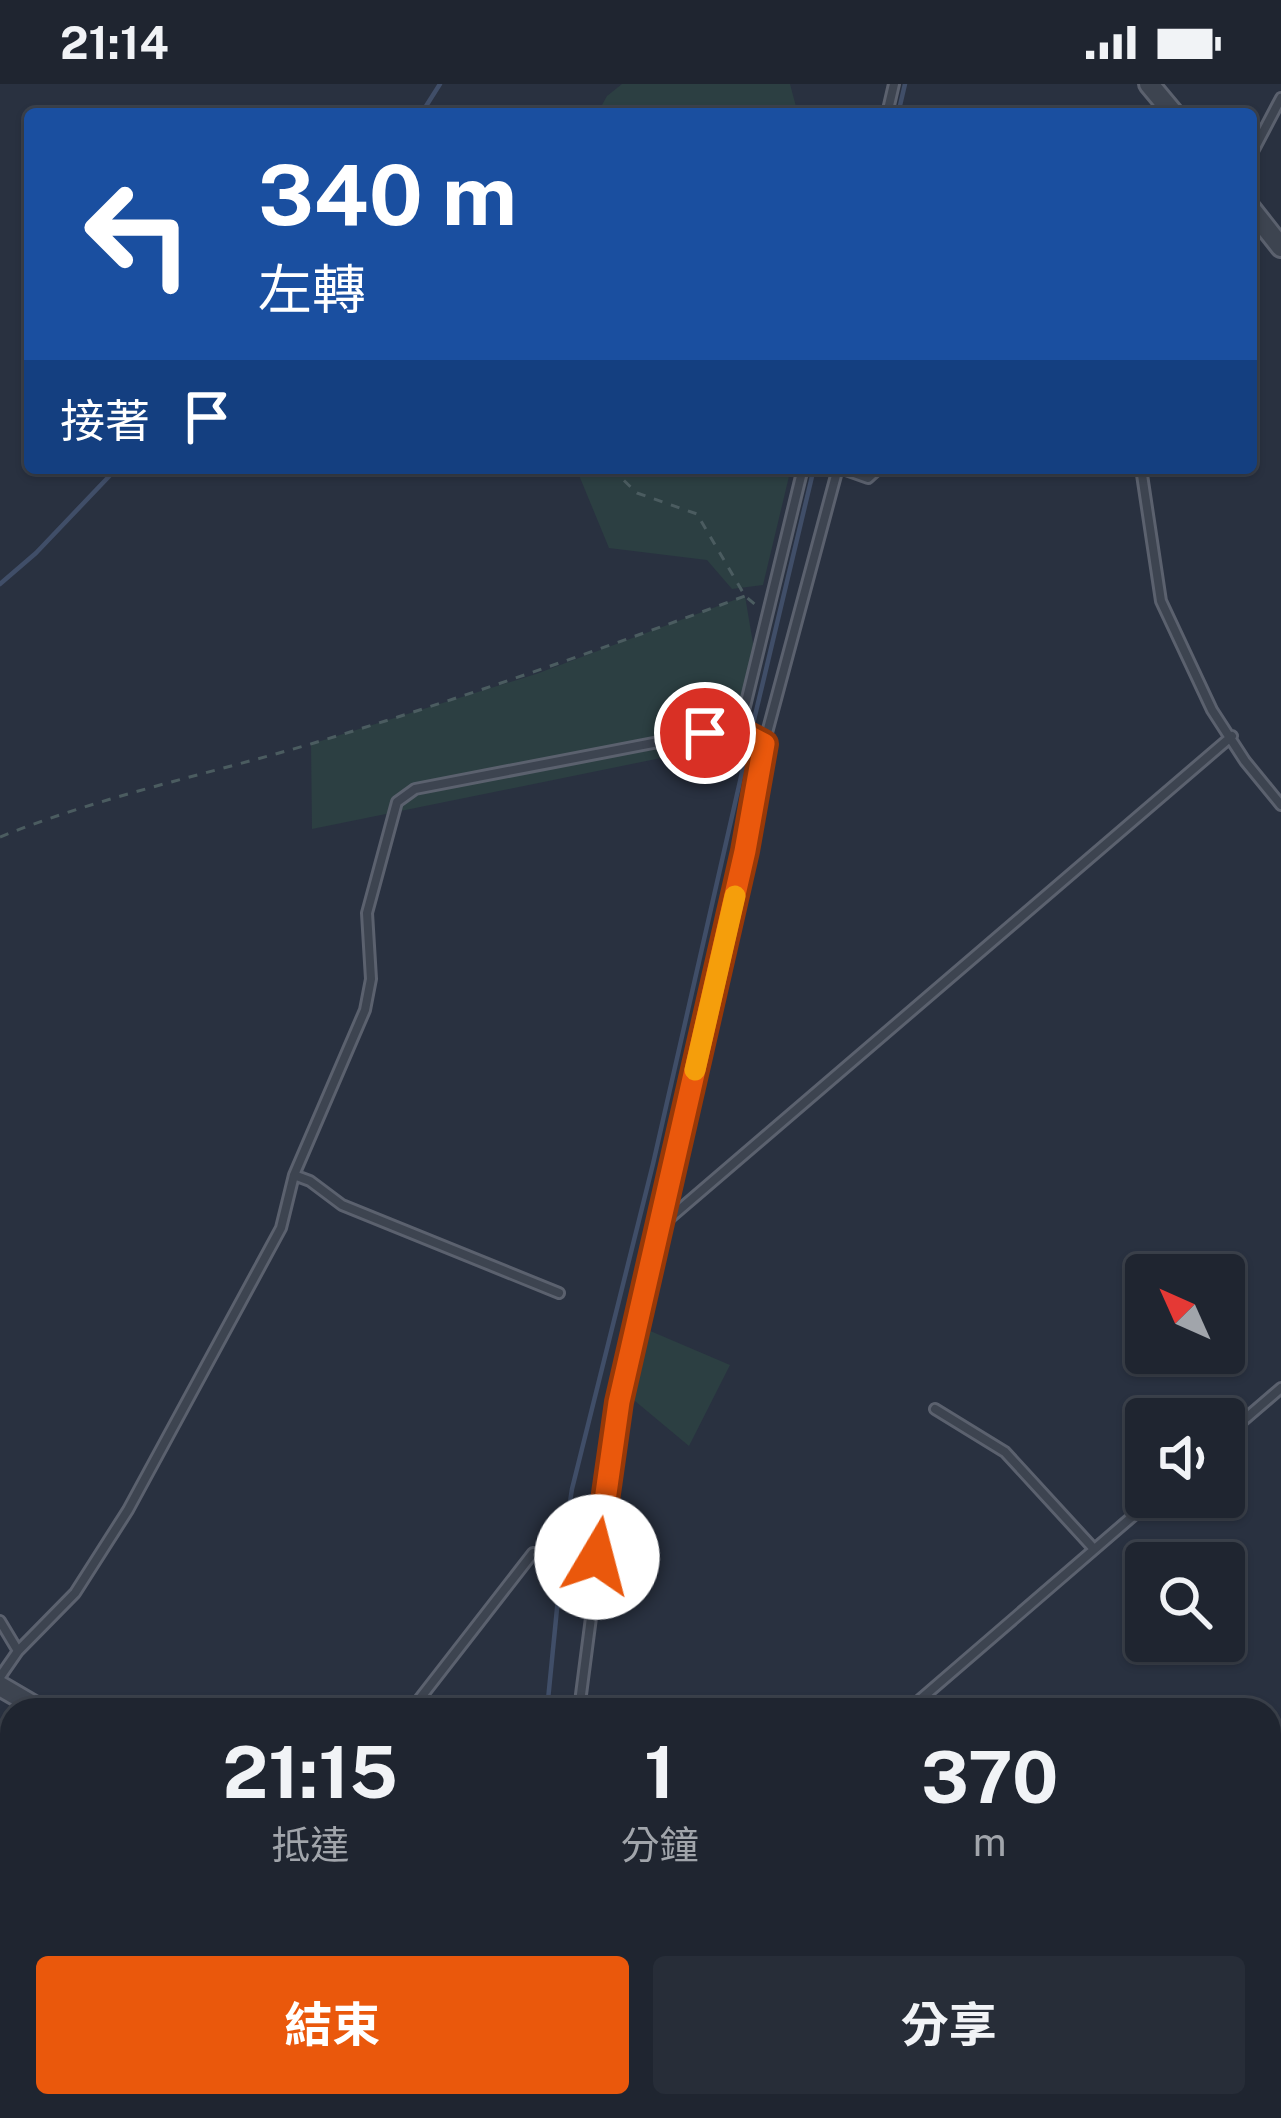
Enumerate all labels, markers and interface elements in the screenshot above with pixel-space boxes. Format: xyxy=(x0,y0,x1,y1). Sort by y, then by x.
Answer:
text: 21:14 xyxy=(60,16,169,69)
text: 340 m xyxy=(258,145,517,244)
icon: left xyxy=(60,156,216,312)
text: 左轉 xyxy=(258,258,366,321)
icon: arrive xyxy=(174,384,240,450)
text: 接著 xyxy=(60,394,150,447)
pin xyxy=(654,682,756,784)
icon: arrive xyxy=(672,700,738,766)
north arrow xyxy=(1125,1254,1245,1374)
map controls xyxy=(1125,1254,1245,1662)
button: sound xyxy=(1125,1398,1245,1518)
position arrow xyxy=(534,1494,660,1620)
button: search xyxy=(1125,1542,1245,1662)
text: 21:15 xyxy=(223,1730,398,1814)
text: 1 xyxy=(644,1730,675,1814)
text: 370 xyxy=(921,1735,1058,1819)
text: m xyxy=(973,1819,1007,1865)
text: 抵達 xyxy=(271,1822,349,1868)
text: 分鐘 xyxy=(620,1822,698,1868)
button: 結束 xyxy=(36,1956,629,2094)
button: 分享 xyxy=(653,1956,1245,2094)

